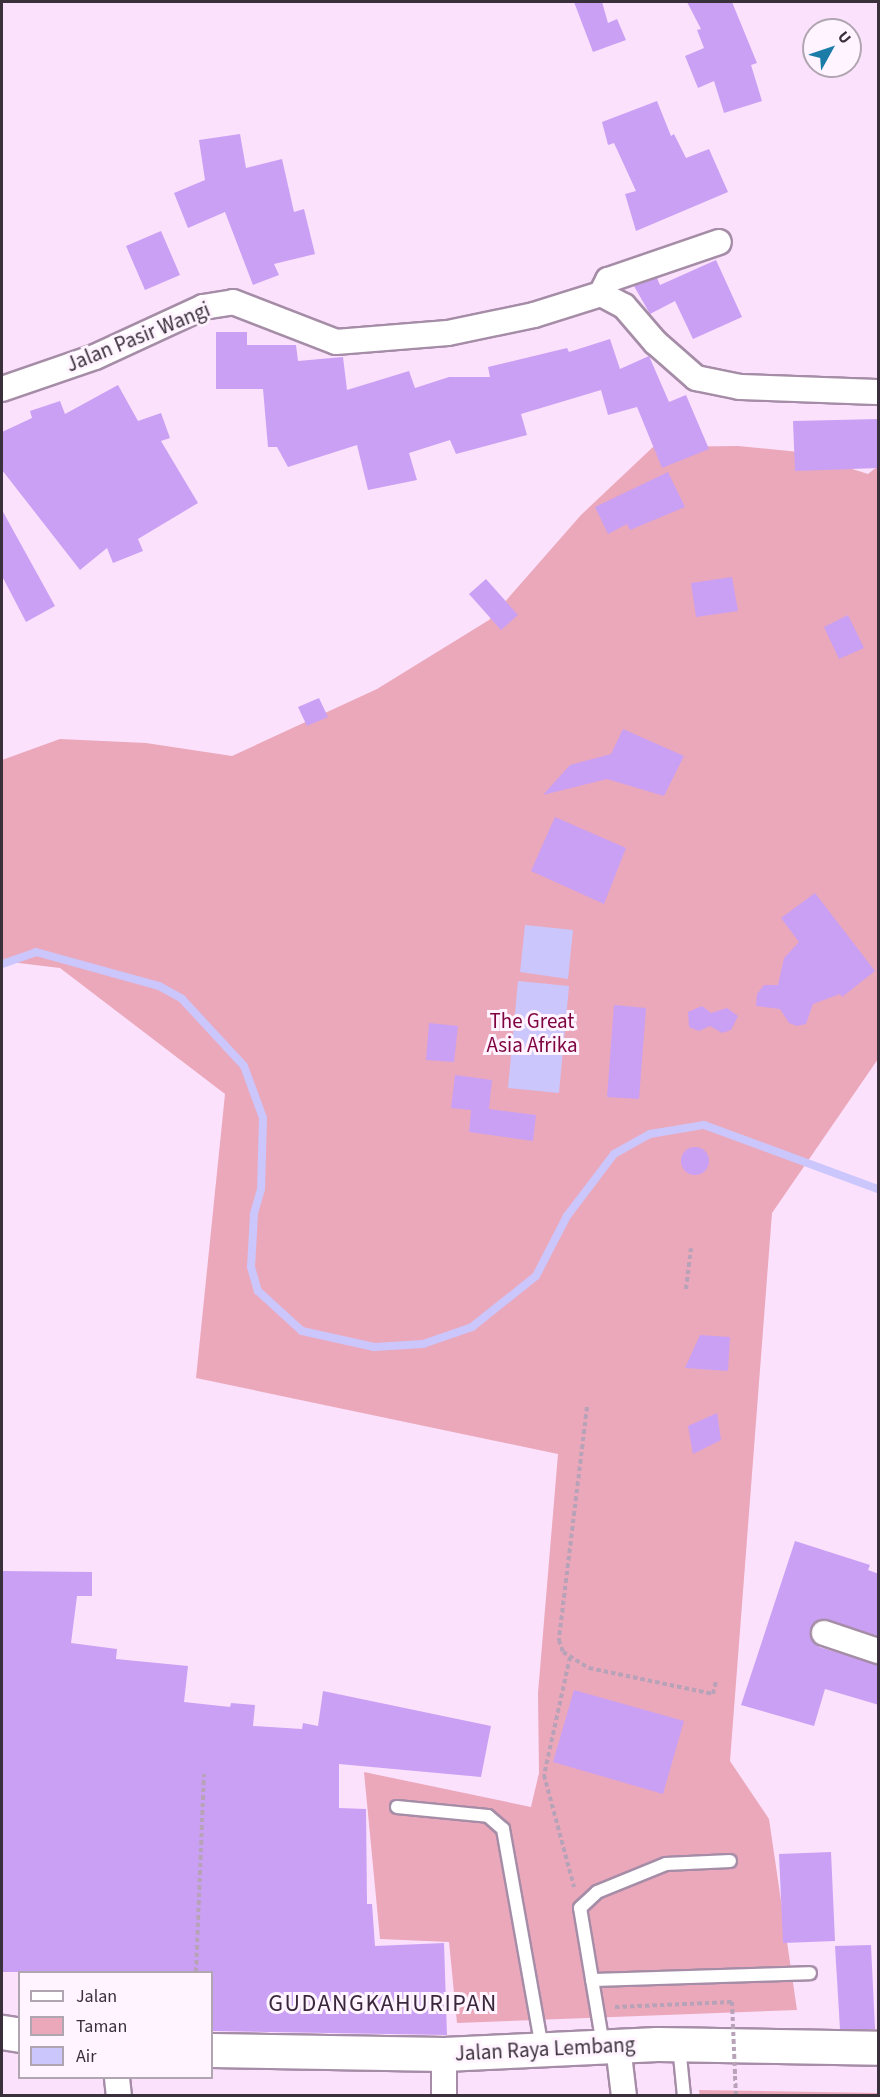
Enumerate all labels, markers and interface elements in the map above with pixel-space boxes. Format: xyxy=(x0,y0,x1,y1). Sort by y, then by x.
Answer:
north arrow xyxy=(802,18,862,78)
text: U xyxy=(832,27,856,49)
street label: Jalan Pasir Wangi xyxy=(62,297,214,377)
park label: The Great Asia Afrika xyxy=(486,1008,578,1058)
legend xyxy=(18,1971,213,2079)
text: Jalan xyxy=(76,1984,117,2009)
district label: GUDANGKAHURIPAN xyxy=(268,1990,498,2018)
text: Taman xyxy=(76,2014,127,2039)
street label: Jalan Raya Lembang xyxy=(454,2032,636,2066)
text: Air xyxy=(76,2044,96,2069)

